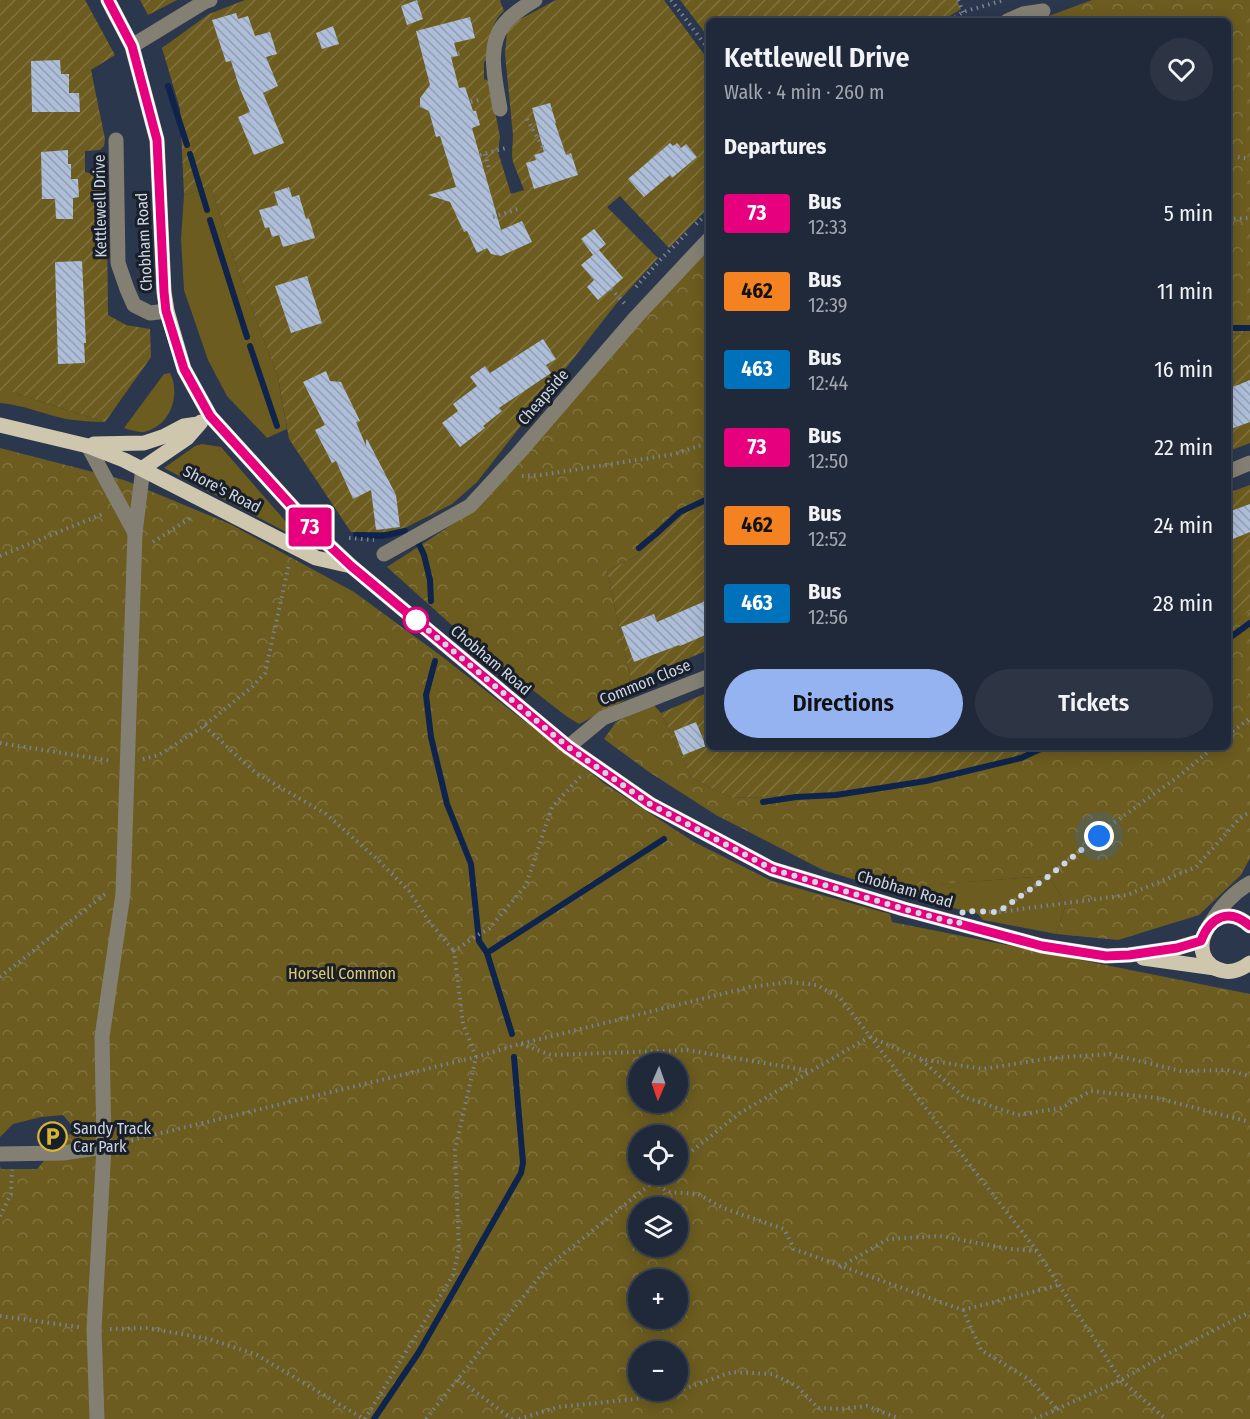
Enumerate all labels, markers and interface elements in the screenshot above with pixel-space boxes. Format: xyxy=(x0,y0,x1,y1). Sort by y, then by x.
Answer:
button: heart xyxy=(1150,38,1213,101)
text: Kettlewell Drive xyxy=(724,41,910,74)
text: Walk · 4 min · 260 m xyxy=(724,80,884,104)
text: Departures xyxy=(724,133,826,160)
street label: Kettlewell Drive xyxy=(90,154,110,258)
text: Bus xyxy=(808,188,841,215)
street label: Chobham Road xyxy=(132,192,156,292)
text: 73 xyxy=(748,200,766,226)
text: 5 min xyxy=(1164,200,1213,227)
text: 12:33 xyxy=(808,215,847,239)
text: Bus xyxy=(808,266,841,293)
text: 462 xyxy=(741,278,773,304)
text: 11 min xyxy=(1157,278,1213,305)
text: 12:39 xyxy=(808,293,848,317)
text: Bus xyxy=(808,344,841,371)
text: 463 xyxy=(741,356,773,382)
text: 16 min xyxy=(1154,356,1213,383)
street label: Cheapside xyxy=(514,365,572,429)
text: 12:44 xyxy=(808,371,848,395)
text: Bus xyxy=(808,422,841,449)
text: 73 xyxy=(748,434,766,460)
text: 22 min xyxy=(1154,434,1213,461)
text: 12:50 xyxy=(808,449,849,473)
street label: Shore's Road xyxy=(180,461,264,517)
text: Bus xyxy=(808,500,841,527)
line badge: 73 xyxy=(283,508,337,546)
text: 462 xyxy=(741,512,773,538)
text: 24 min xyxy=(1154,512,1213,539)
text: 73 xyxy=(301,514,319,540)
text: 12:52 xyxy=(808,527,847,551)
text: Bus xyxy=(808,578,841,605)
text: 463 xyxy=(741,590,773,616)
text: 28 min xyxy=(1153,590,1213,617)
text: 12:56 xyxy=(808,605,848,629)
unlabelled marker xyxy=(403,607,429,633)
street label: Chobham Road xyxy=(447,621,535,699)
street label: Common Close xyxy=(597,655,693,709)
button: Directions xyxy=(724,669,963,738)
button: Tickets xyxy=(975,669,1213,738)
your location xyxy=(1084,821,1114,851)
street label: Chobham Road xyxy=(855,866,955,912)
park label: Horsell Common xyxy=(288,964,396,983)
north arrow xyxy=(628,1053,688,1113)
map controls xyxy=(628,1053,688,1401)
place label: Sandy Track Car Park xyxy=(73,1119,151,1156)
parking icon: Sandy Track Car Park xyxy=(36,1121,68,1153)
button: locate xyxy=(628,1125,688,1185)
button: layers xyxy=(628,1197,688,1257)
button: + xyxy=(628,1269,688,1329)
button: − xyxy=(628,1341,688,1401)

